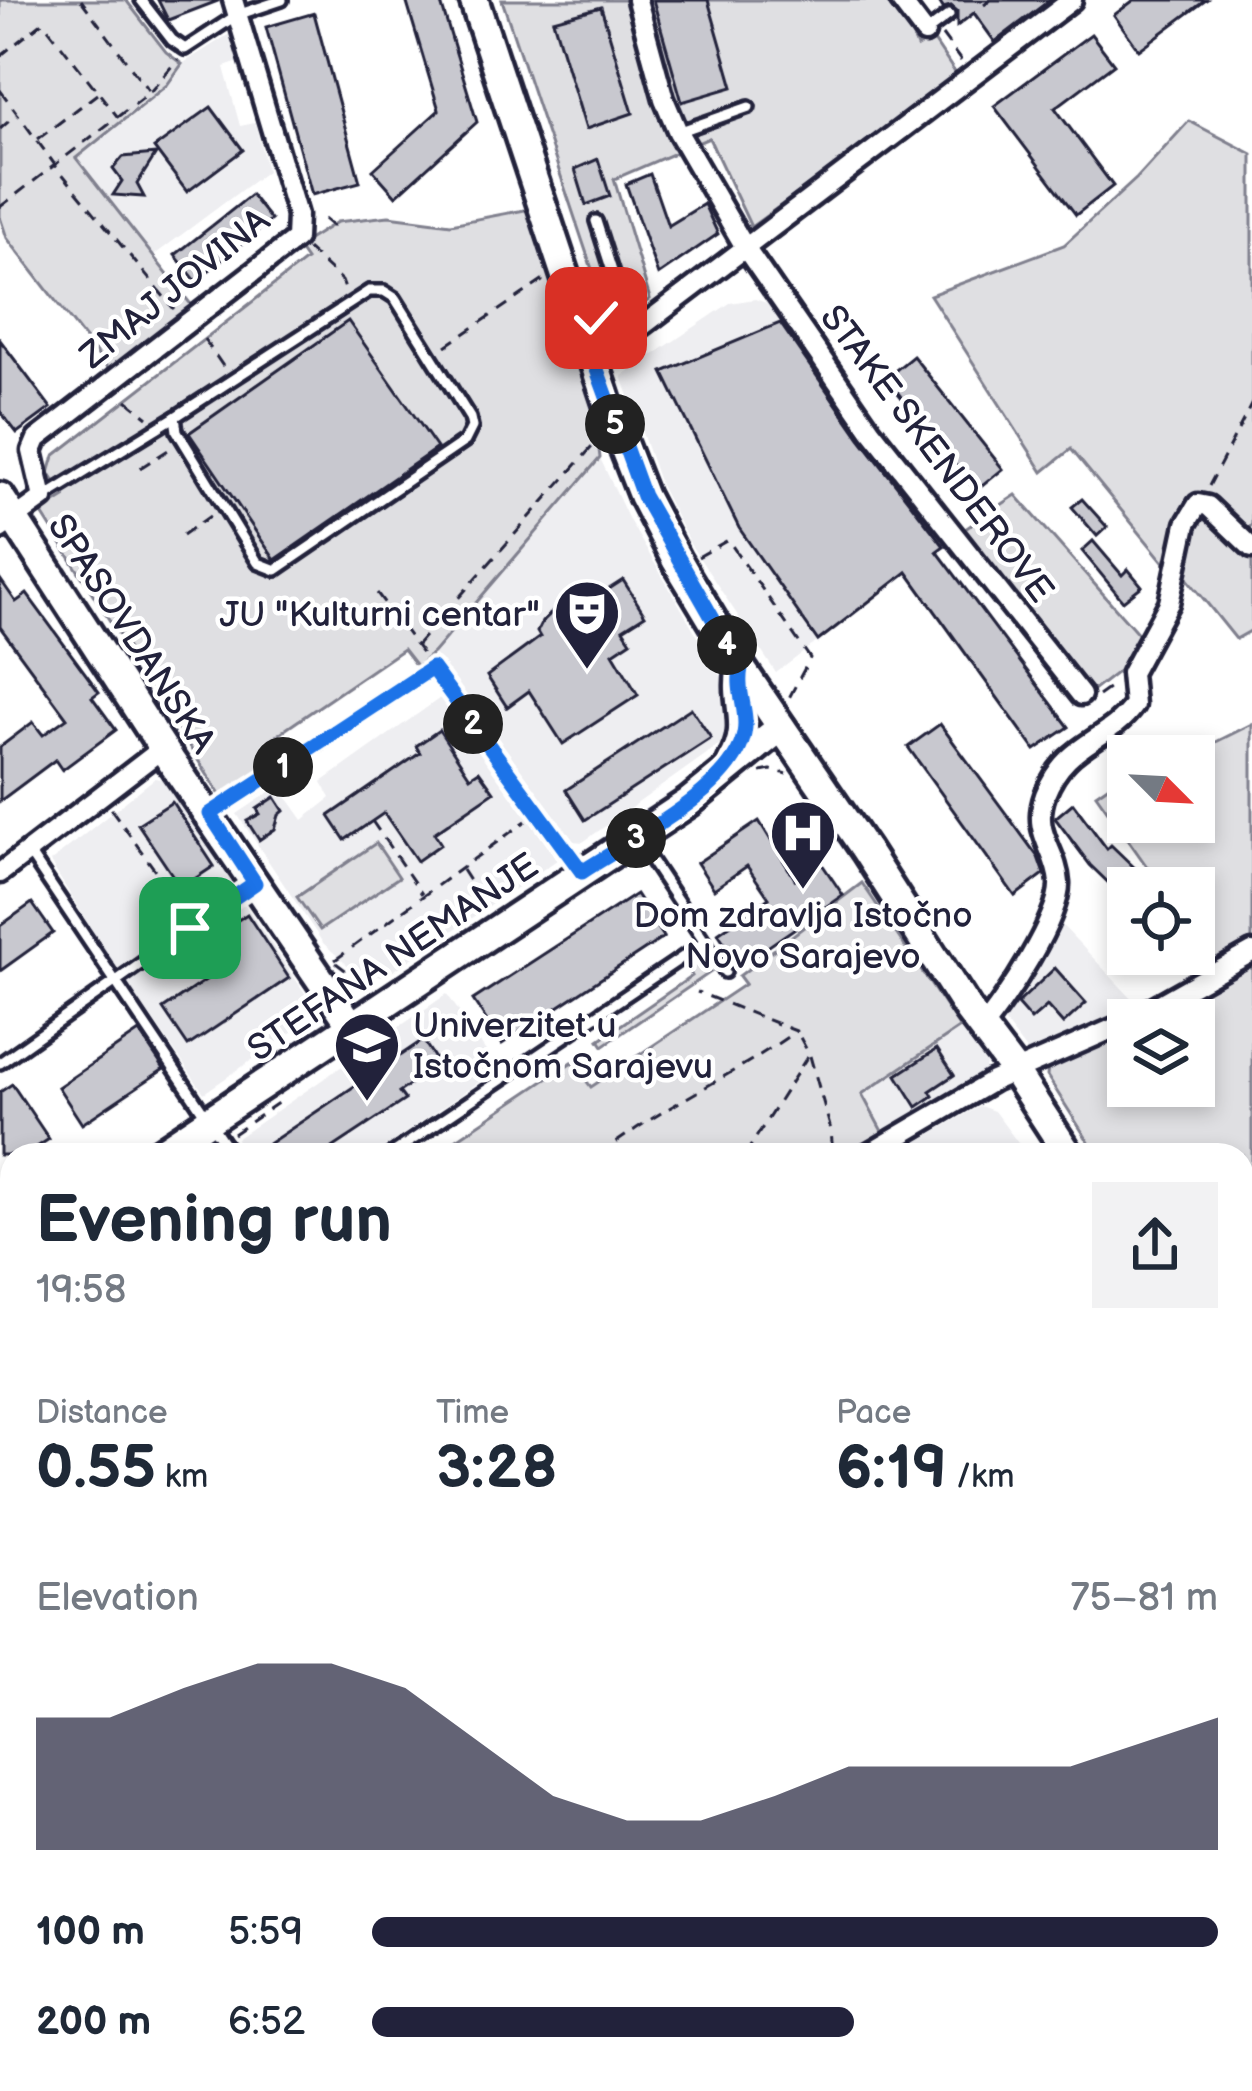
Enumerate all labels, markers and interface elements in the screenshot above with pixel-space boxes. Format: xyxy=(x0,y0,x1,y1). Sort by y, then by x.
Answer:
street label: ZMAJ JOVINA xyxy=(72,200,279,379)
pin xyxy=(545,267,647,369)
icon: check xyxy=(563,285,629,351)
street label: STAKE SKENDEROVE xyxy=(810,297,1062,612)
pin: 5 xyxy=(585,394,645,454)
text: 5 xyxy=(605,404,625,444)
street label: SPASOVDANSKA xyxy=(38,507,224,762)
theatre icon: JU "Kulturni centar" xyxy=(552,578,622,672)
place label: JU "Kulturni centar" xyxy=(219,594,540,637)
pin: 4 xyxy=(697,615,757,675)
text: 4 xyxy=(717,625,737,665)
pin: 2 xyxy=(443,694,503,754)
text: 2 xyxy=(463,704,483,744)
north arrow xyxy=(1107,735,1215,843)
map controls xyxy=(1107,735,1215,1107)
pin: 1 xyxy=(253,737,313,797)
text: 1 xyxy=(276,747,290,787)
hospital icon: Dom zdravlja Istočno Novo Sarajevo xyxy=(768,798,838,892)
pin: 3 xyxy=(606,808,666,868)
text: 3 xyxy=(626,818,646,858)
street label: STEFANA NEMANJE xyxy=(240,845,547,1071)
button: locate xyxy=(1107,867,1215,975)
pin xyxy=(139,877,241,979)
icon: arrive xyxy=(157,895,223,961)
place label: Dom zdravlja Istočno Novo Sarajevo xyxy=(633,895,973,979)
button: layers xyxy=(1107,999,1215,1107)
place label: Univerzitet u Istočnom Sarajevu xyxy=(413,1005,713,1089)
school or university icon: Univerzitet u Istočnom Sarajevu xyxy=(332,1010,402,1104)
text: Evening run xyxy=(36,1182,392,1261)
button: share xyxy=(1092,1182,1218,1308)
text: 19:58 xyxy=(36,1267,127,1314)
text: Distance xyxy=(36,1393,168,1433)
text: Time xyxy=(436,1393,509,1433)
text: Pace xyxy=(836,1393,911,1433)
text: 0.55 xyxy=(36,1433,156,1505)
text: 3:28 xyxy=(436,1433,557,1505)
text: 6:19 xyxy=(836,1433,947,1505)
text: km xyxy=(156,1457,208,1497)
text: /km xyxy=(947,1457,1014,1497)
text: Elevation xyxy=(36,1575,199,1622)
text: 75–81 m xyxy=(1070,1575,1218,1622)
text: 100 m xyxy=(36,1909,145,1956)
text: 5:59 xyxy=(228,1909,303,1956)
text: 200 m xyxy=(36,1999,151,2046)
text: 6:52 xyxy=(228,1999,305,2046)

